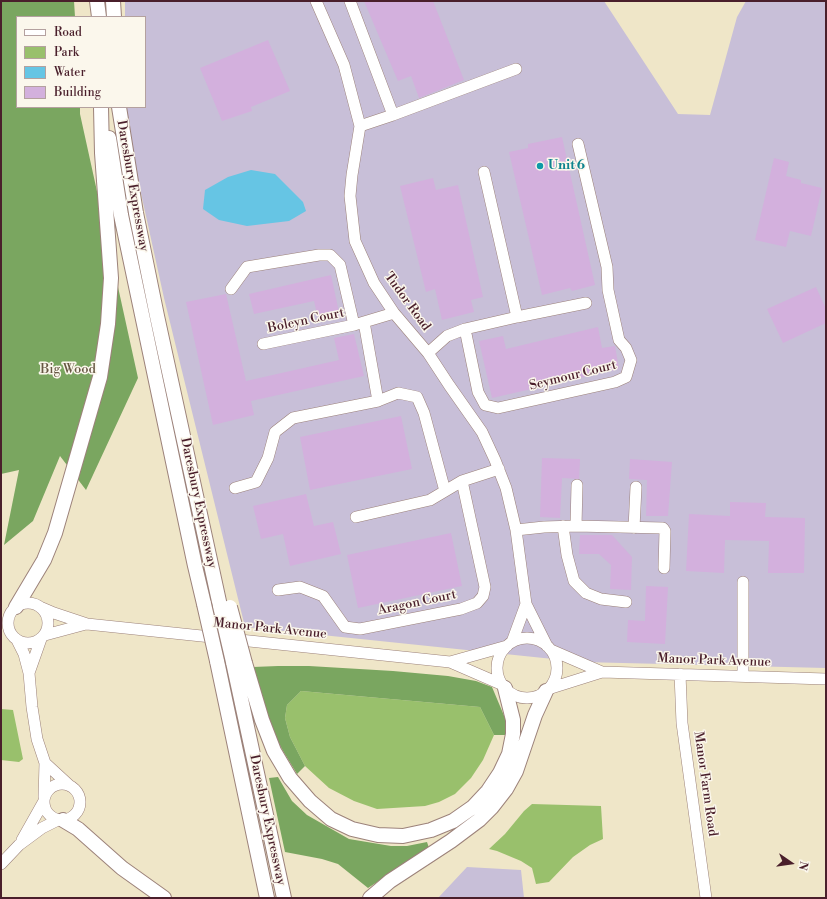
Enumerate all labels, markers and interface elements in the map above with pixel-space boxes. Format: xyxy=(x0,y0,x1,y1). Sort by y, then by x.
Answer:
legend xyxy=(16,16,146,108)
text: Road xyxy=(54,25,82,40)
text: Park xyxy=(54,45,79,60)
text: Water xyxy=(54,65,86,80)
text: Building xyxy=(54,85,101,100)
street label: Daresbury Expressway xyxy=(113,119,151,253)
place label: Unit 6 xyxy=(548,158,585,174)
marker: Unit 6 xyxy=(535,161,545,171)
street label: Tudor Road xyxy=(381,270,433,334)
street label: Boleyn Court xyxy=(266,305,346,337)
street label: Seymour Court xyxy=(528,358,618,394)
park label: Big Wood xyxy=(40,362,96,378)
street label: Daresbury Expressway xyxy=(177,436,219,570)
street label: Aragon Court xyxy=(376,587,458,619)
street label: Manor Park Avenue xyxy=(213,615,327,643)
street label: Manor Park Avenue xyxy=(657,651,771,671)
street label: Manor Farm Road xyxy=(690,731,720,837)
street label: Daresbury Expressway xyxy=(246,753,288,887)
north arrow xyxy=(771,843,811,883)
text: N xyxy=(795,860,810,872)

